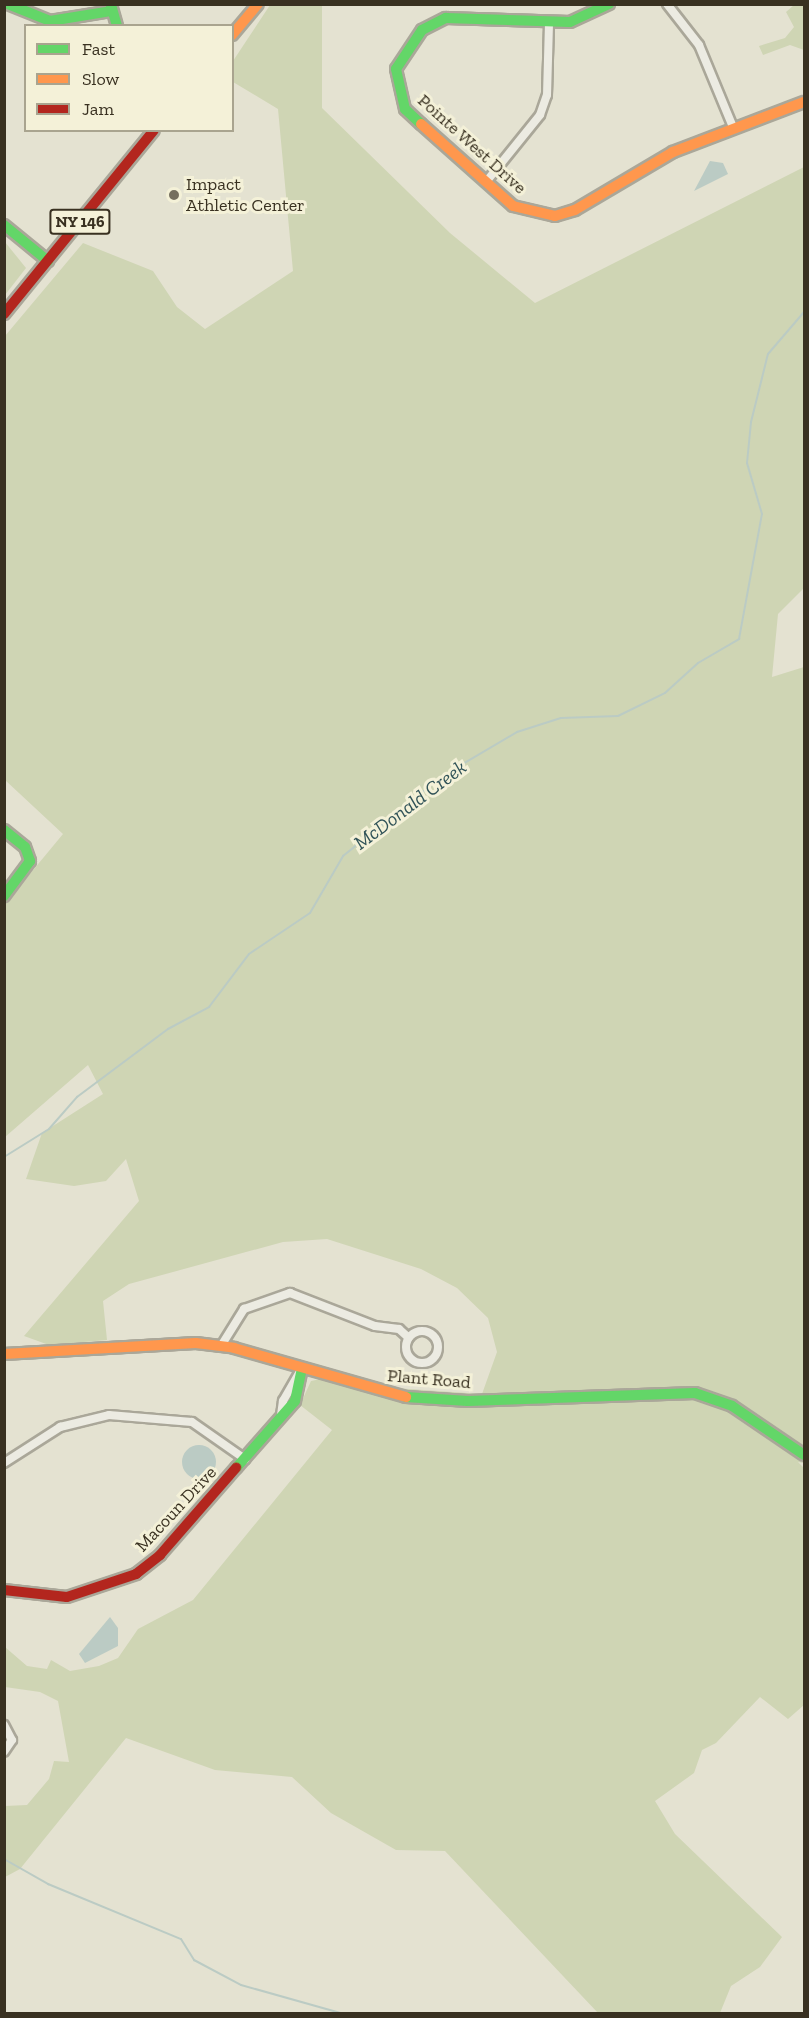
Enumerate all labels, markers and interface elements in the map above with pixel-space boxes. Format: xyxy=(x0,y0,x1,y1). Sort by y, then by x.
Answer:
legend xyxy=(24,24,234,132)
text: Fast xyxy=(82,38,115,60)
text: Slow xyxy=(82,68,119,90)
street label: Pointe West Drive xyxy=(413,89,531,199)
text: Jam xyxy=(82,98,114,120)
place label: Impact Athletic Center xyxy=(186,174,305,216)
marker: Impact Athletic Center xyxy=(167,188,181,202)
road number: NY 146 xyxy=(48,209,112,235)
water label: McDonald Creek xyxy=(349,755,471,855)
street label: Plant Road xyxy=(386,1365,472,1393)
street label: Macoun Drive xyxy=(131,1462,221,1556)

